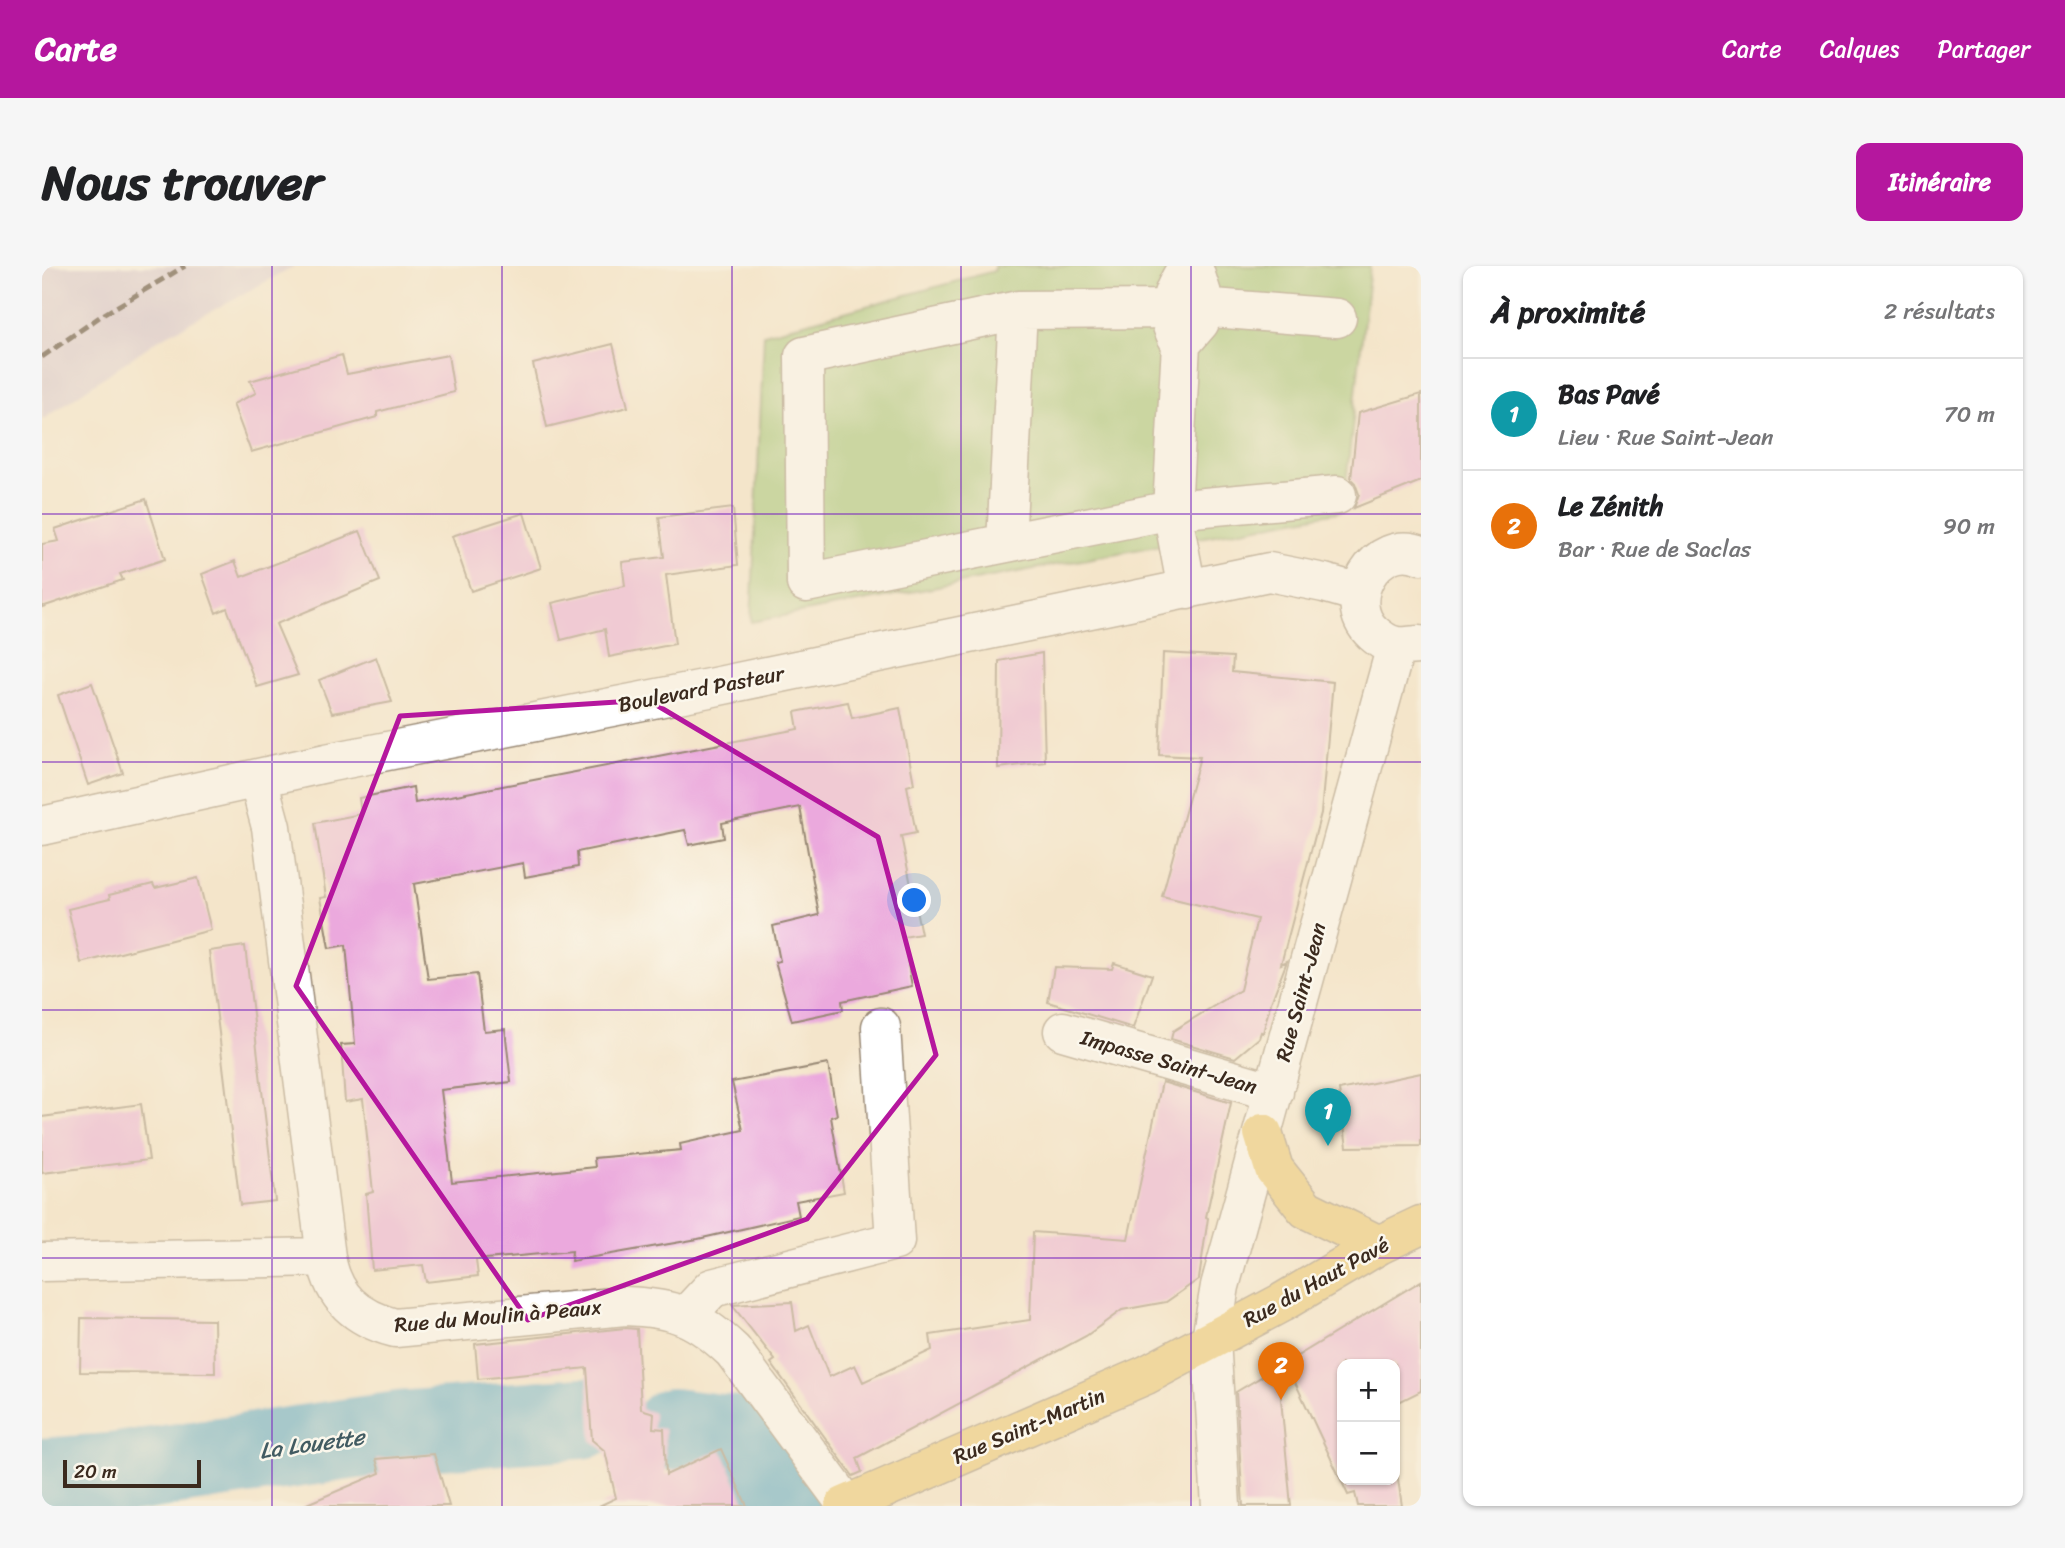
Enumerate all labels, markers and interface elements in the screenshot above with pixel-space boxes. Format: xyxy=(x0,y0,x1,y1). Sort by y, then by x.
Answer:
text: Carte xyxy=(35,20,117,78)
text: Carte xyxy=(1722,28,1782,70)
text: Calques xyxy=(1820,28,1899,70)
text: Partager xyxy=(1937,28,2030,70)
text: Nous trouver xyxy=(42,139,322,226)
button: Itinéraire xyxy=(1856,143,2023,221)
text: À proximité xyxy=(1491,285,1645,339)
text: 2 résultats xyxy=(1884,291,1995,332)
text: Bas Pavé xyxy=(1558,371,1660,417)
text: 1 xyxy=(1509,394,1519,435)
text: 70 m xyxy=(1944,394,1995,435)
text: Lieu · Rue Saint-Jean xyxy=(1558,417,1773,458)
text: Le Zénith xyxy=(1558,483,1663,529)
text: 2 xyxy=(1507,506,1521,547)
text: 90 m xyxy=(1943,506,1995,547)
text: Bar · Rue de Saclas xyxy=(1558,529,1751,570)
street label: Boulevard Pasteur xyxy=(615,654,789,724)
your location xyxy=(897,883,931,917)
street label: Rue Saint-Jean xyxy=(1264,918,1338,1066)
street label: Impasse Saint-Jean xyxy=(1075,1018,1262,1105)
pin: 1 xyxy=(1305,1088,1351,1146)
street label: Rue du Haut Pavé xyxy=(1236,1226,1397,1338)
street label: Rue du Moulin à Peaux xyxy=(393,1288,603,1344)
pin: 2 xyxy=(1258,1342,1304,1400)
map controls xyxy=(1337,1359,1400,1485)
button: + xyxy=(1337,1359,1400,1422)
street label: Rue Saint-Martin xyxy=(947,1377,1111,1475)
water label: La Louette xyxy=(257,1416,369,1472)
button: − xyxy=(1337,1422,1400,1485)
text: 20 m xyxy=(74,1455,117,1488)
scale bar xyxy=(63,1457,201,1489)

